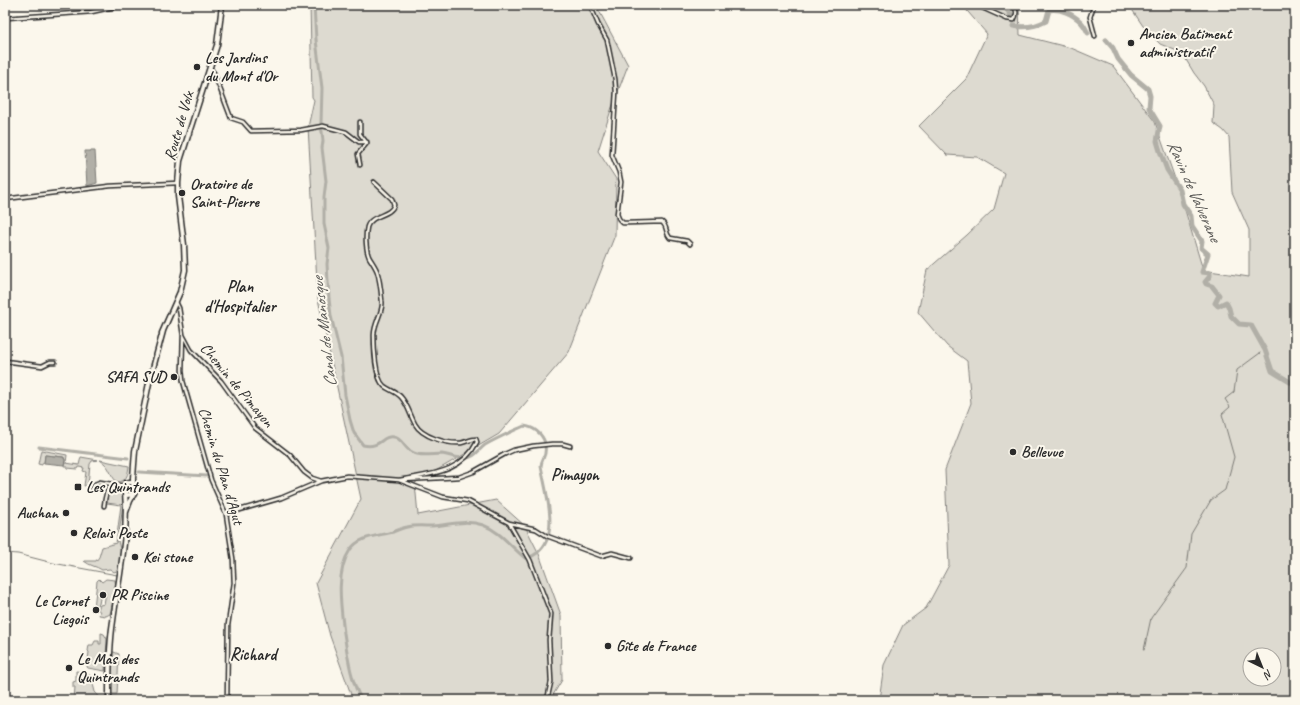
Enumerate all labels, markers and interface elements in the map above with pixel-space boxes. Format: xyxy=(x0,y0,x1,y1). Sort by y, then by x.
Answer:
place label: Ancien Batiment administratif xyxy=(1139,24,1233,62)
marker: Ancien Batiment administratif xyxy=(1126,38,1136,48)
place label: Les Jardins du Mont d'Or xyxy=(205,48,279,86)
marker: Les Jardins du Mont d'Or xyxy=(192,62,202,72)
street label: Route de Volx xyxy=(160,88,199,163)
water label: Ravin de Valverane xyxy=(1162,137,1227,247)
place label: Oratoire de Saint-Pierre xyxy=(190,174,261,212)
marker: Oratoire de Saint-Pierre xyxy=(177,188,187,198)
water label: Canal de Manosque xyxy=(307,273,341,388)
district label: Plan d'Hospitalier xyxy=(204,276,278,317)
street label: Chemin de Pimayon xyxy=(196,339,279,432)
place label: SAFA SUD xyxy=(106,367,168,387)
marker: SAFA SUD xyxy=(169,372,179,382)
street label: Chemin du Plan d'Agut xyxy=(194,405,249,529)
place label: Bellevue xyxy=(1021,442,1064,462)
marker: Bellevue xyxy=(1008,447,1018,457)
district label: Pimayon xyxy=(551,464,600,485)
place label: Les Quintrands xyxy=(86,477,171,497)
marker: Les Quintrands xyxy=(73,482,83,492)
place label: Auchan xyxy=(17,503,60,523)
marker: Auchan xyxy=(61,508,71,518)
place label: Relais Poste xyxy=(82,523,149,543)
marker: Relais Poste xyxy=(69,528,79,538)
place label: Kei stone xyxy=(143,547,194,567)
marker: Kei stone xyxy=(130,552,140,562)
place label: PR Piscine xyxy=(111,585,170,605)
marker: PR Piscine xyxy=(98,590,108,600)
place label: Le Cornet Liegois xyxy=(35,591,91,629)
marker: Le Cornet Liegois xyxy=(91,605,101,615)
place label: Gîte de France xyxy=(616,636,697,656)
marker: Gîte de France xyxy=(603,641,613,651)
district label: Richard xyxy=(230,644,279,665)
north arrow xyxy=(1242,647,1282,687)
place label: Le Mas des Quintrands xyxy=(77,649,140,687)
marker: Le Mas des Quintrands xyxy=(64,663,74,673)
text: N xyxy=(1260,667,1276,683)

